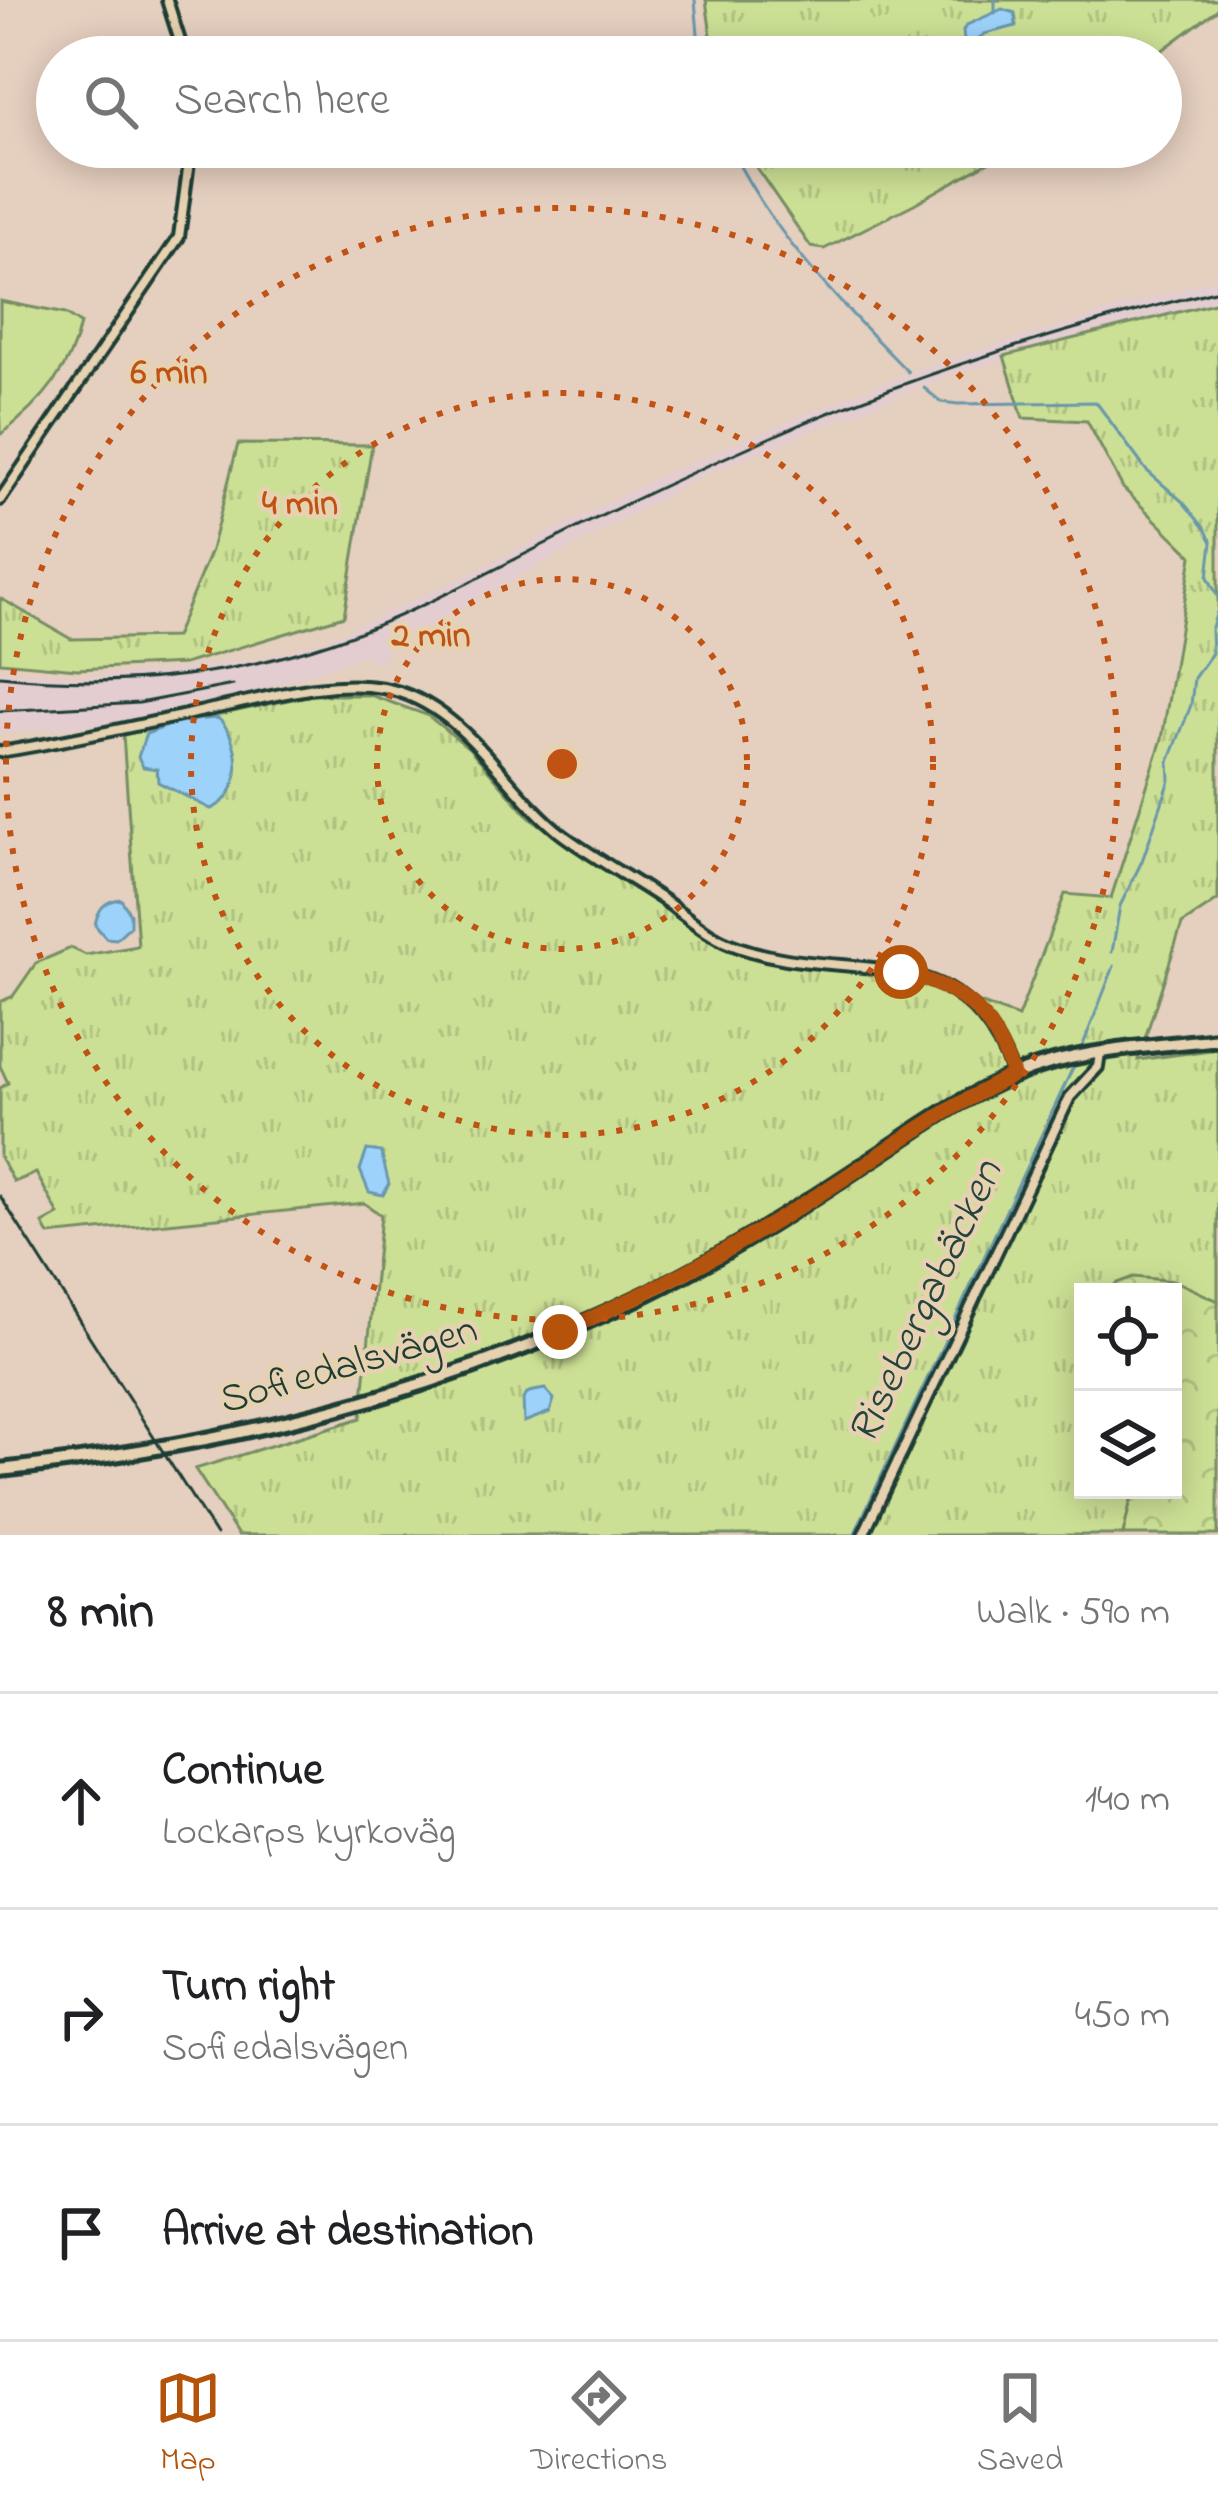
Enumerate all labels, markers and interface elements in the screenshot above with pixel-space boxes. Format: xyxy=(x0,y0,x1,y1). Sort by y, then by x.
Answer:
search box xyxy=(36,36,1182,168)
icon: search xyxy=(78,69,144,135)
text: Search here xyxy=(174,69,390,135)
text: 6 min xyxy=(130,348,208,401)
text: 4 min xyxy=(262,479,338,532)
text: 2 min xyxy=(390,611,471,664)
centre of rings xyxy=(541,743,583,785)
route start xyxy=(874,945,928,999)
water label: Risebergabäcken xyxy=(832,1148,1023,1456)
map controls xyxy=(1074,1283,1182,1499)
button: locate xyxy=(1074,1283,1182,1391)
street label: Sofiedalsvägen xyxy=(213,1300,485,1432)
route end xyxy=(533,1305,587,1359)
button: layers xyxy=(1074,1391,1182,1499)
text: 8 min xyxy=(48,1576,154,1651)
text: Walk · 590 m xyxy=(976,1585,1170,1642)
text: Continue xyxy=(162,1739,323,1805)
icon: ahead xyxy=(48,1768,114,1834)
text: 140 m xyxy=(1085,1772,1170,1829)
text: Lockarps kyrkoväg xyxy=(162,1805,456,1862)
text: Turn right xyxy=(162,1955,335,2021)
icon: right xyxy=(48,1984,114,2050)
text: 450 m xyxy=(1075,1988,1170,2045)
text: Sofiedalsvägen xyxy=(162,2021,408,2078)
icon: arrive xyxy=(48,2200,114,2266)
text: Arrive at destination xyxy=(162,2200,533,2266)
tab: Map xyxy=(155,2365,221,2485)
tab: Directions xyxy=(530,2365,668,2485)
tab: Saved xyxy=(977,2365,1063,2485)

